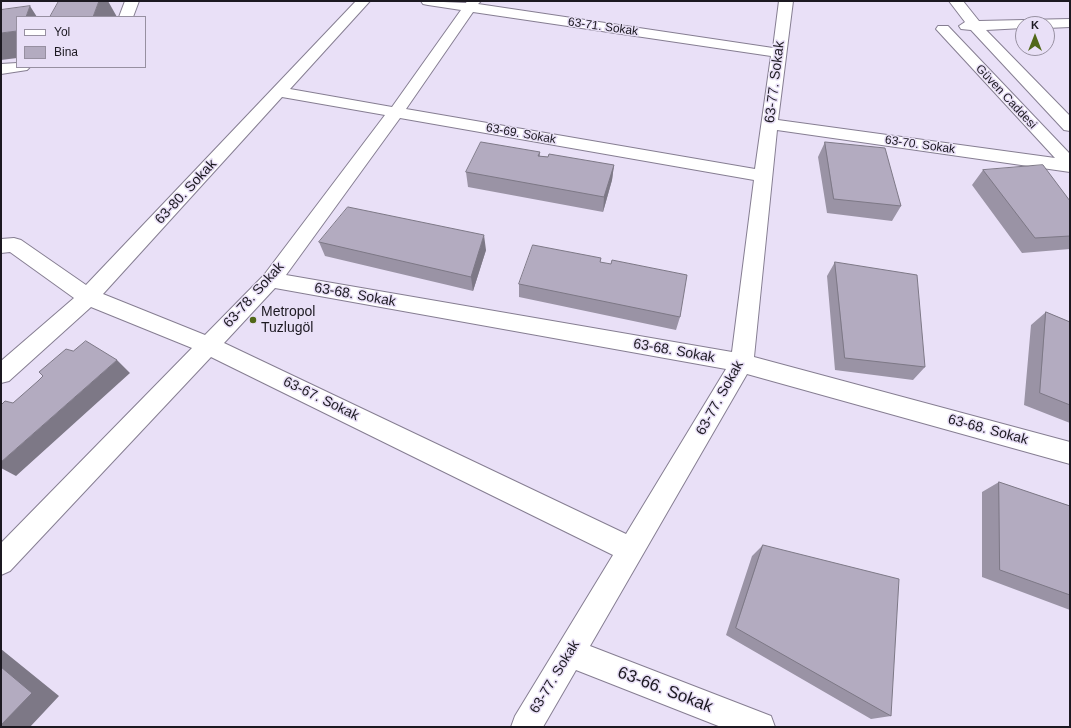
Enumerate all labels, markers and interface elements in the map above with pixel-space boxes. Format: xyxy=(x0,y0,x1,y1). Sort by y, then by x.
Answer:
street label: 63-71. Sokak xyxy=(567,15,639,39)
legend xyxy=(16,16,146,68)
north arrow xyxy=(1015,16,1055,56)
text: K xyxy=(1031,19,1039,31)
text: Yol xyxy=(54,25,70,39)
street label: 63-77. Sokak xyxy=(762,40,788,124)
text: Bina xyxy=(54,45,78,59)
street label: Güven Caddesi xyxy=(973,62,1039,132)
street label: 63-69. Sokak xyxy=(485,121,557,147)
street label: 63-70. Sokak xyxy=(884,133,956,157)
street label: 63-80. Sokak xyxy=(152,156,220,228)
street label: 63-78. Sokak xyxy=(220,259,288,331)
street label: 63-68. Sokak xyxy=(313,280,397,310)
place label: Metropol Tuzlugöl xyxy=(261,304,315,336)
marker: Metropol Tuzlugöl xyxy=(248,315,258,325)
street label: 63-68. Sokak xyxy=(632,336,716,366)
street label: 63-77. Sokak xyxy=(693,358,747,438)
street label: 63-67. Sokak xyxy=(280,373,362,425)
street label: 63-68. Sokak xyxy=(946,411,1030,449)
street label: 63-77. Sokak xyxy=(527,637,583,717)
street label: 63-66. Sokak xyxy=(615,663,715,717)

